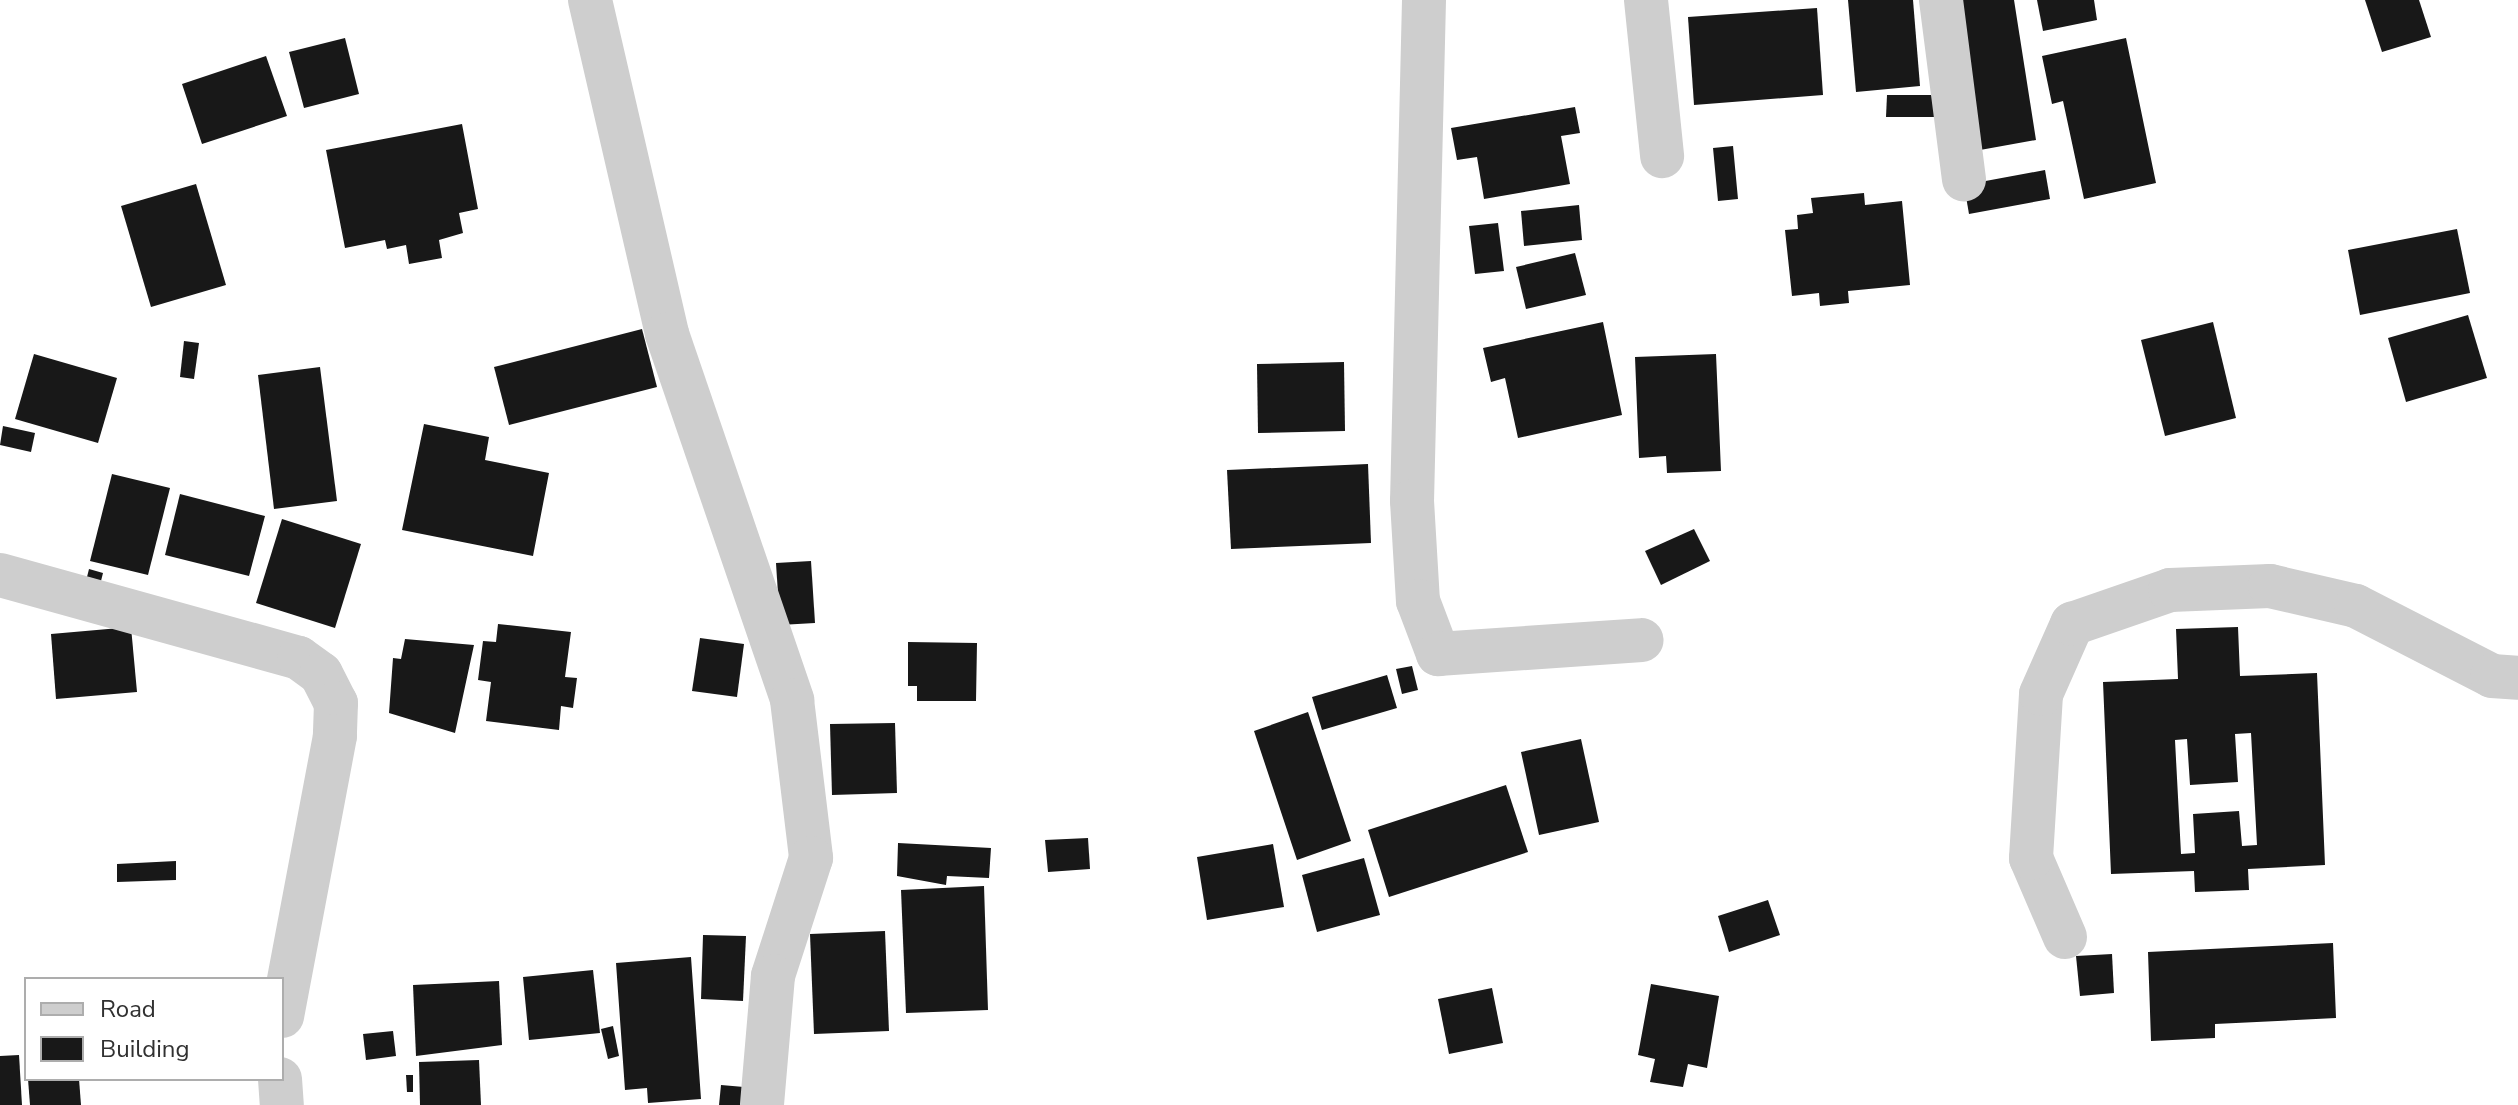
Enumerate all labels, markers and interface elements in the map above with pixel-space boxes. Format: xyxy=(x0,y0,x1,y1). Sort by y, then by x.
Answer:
legend xyxy=(24,977,284,1081)
text: Road xyxy=(100,993,156,1025)
text: Building xyxy=(100,1033,190,1065)

